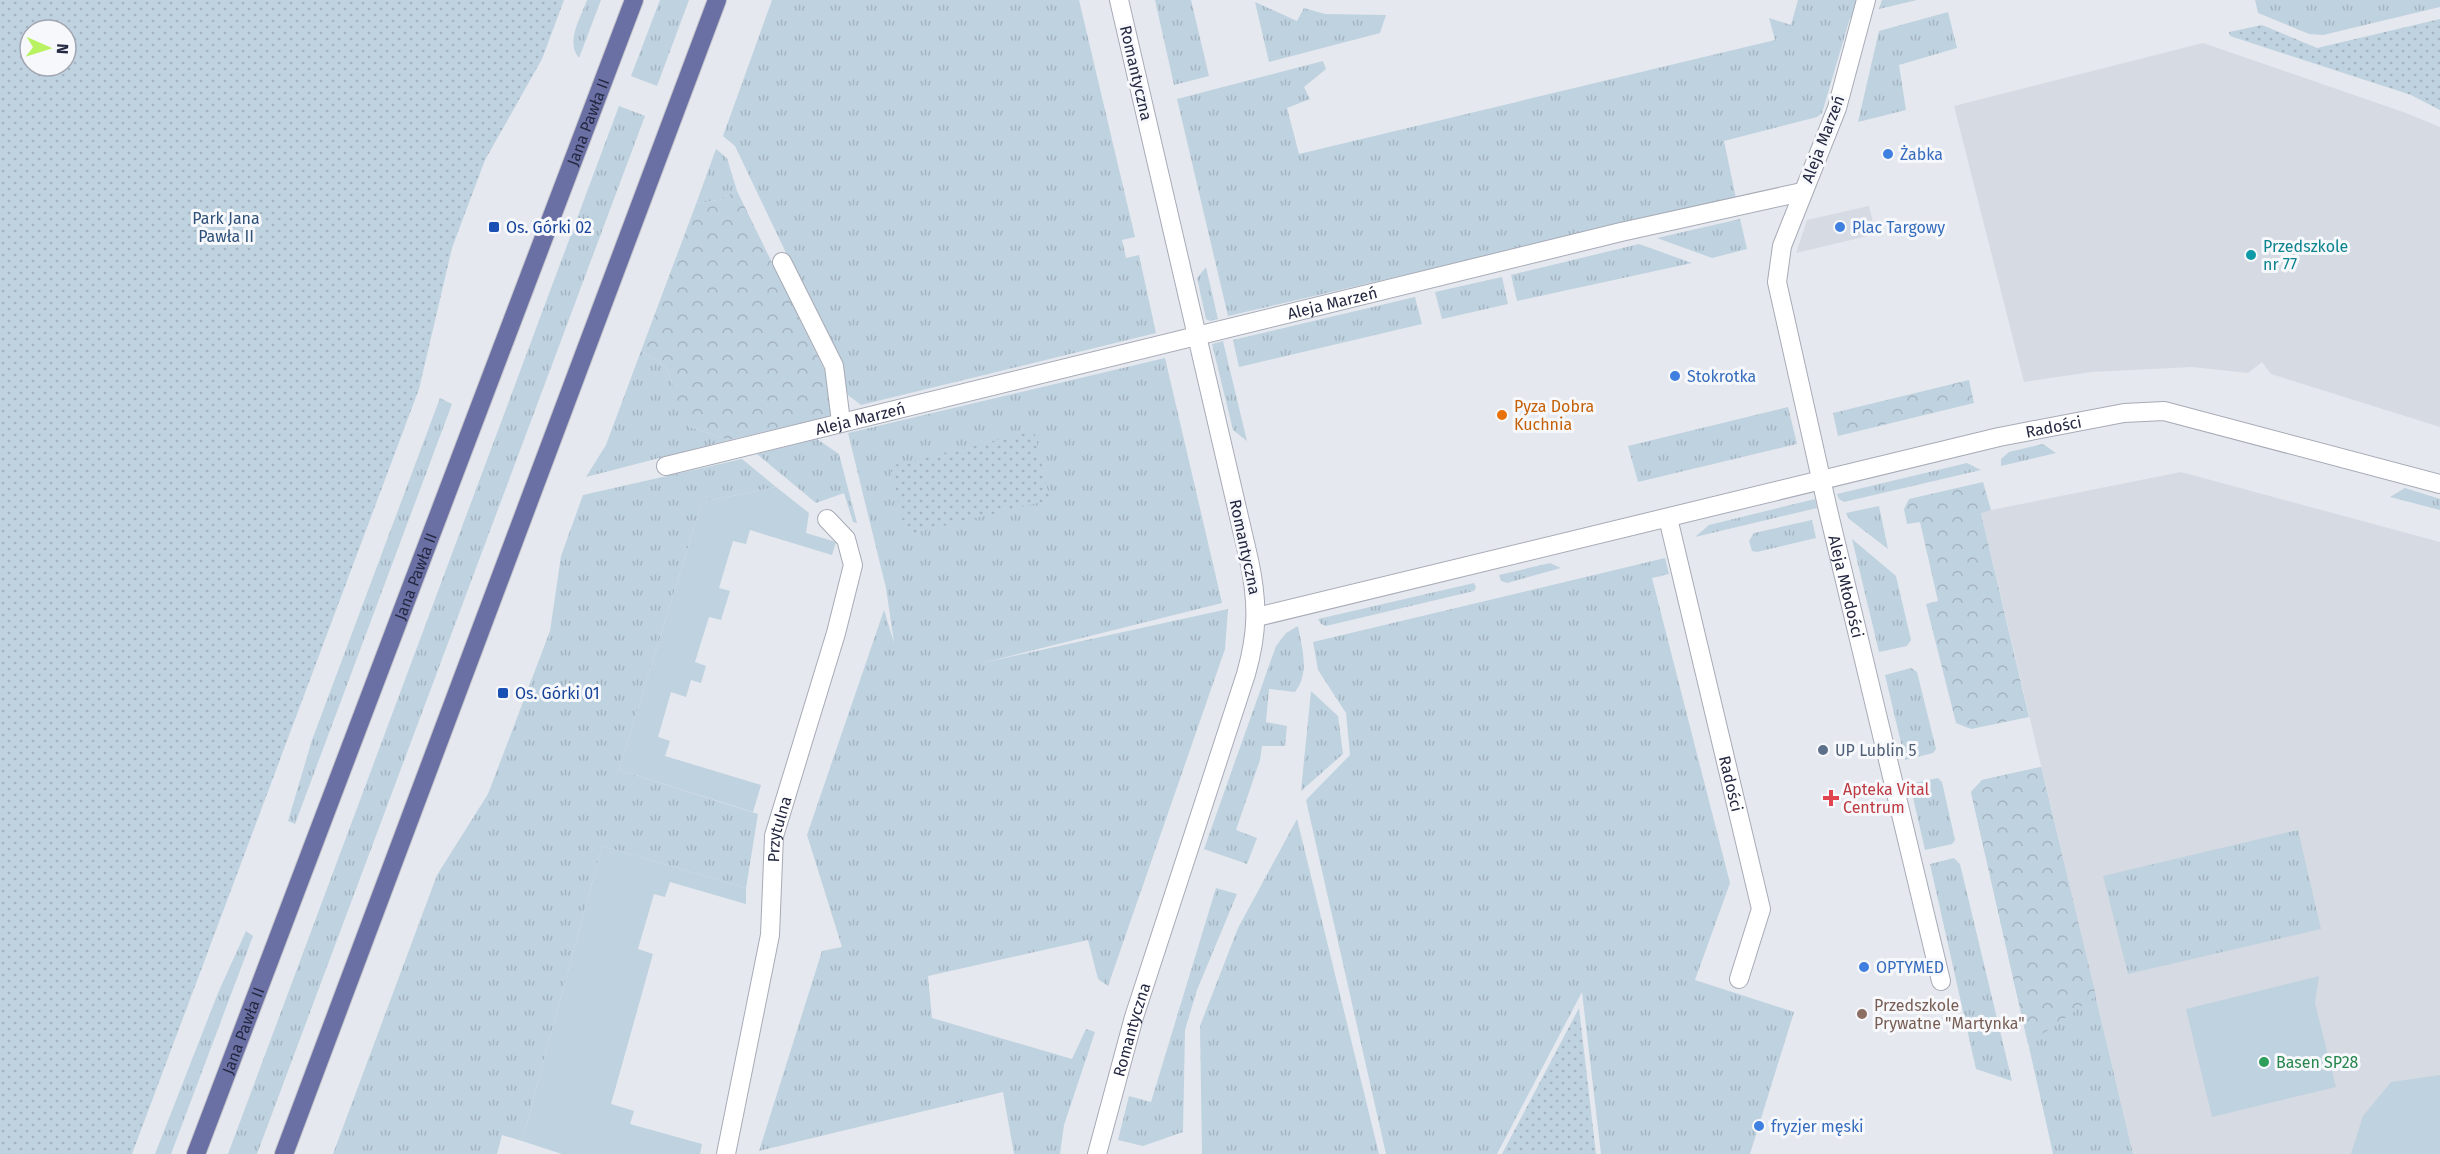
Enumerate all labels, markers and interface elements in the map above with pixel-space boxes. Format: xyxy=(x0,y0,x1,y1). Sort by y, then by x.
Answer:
north arrow xyxy=(18,18,78,78)
street label: Romantyczna xyxy=(1116,24,1156,122)
text: N xyxy=(53,43,72,55)
street label: Jana Pawła II xyxy=(563,76,613,168)
street label: Aleja Marzeń xyxy=(1798,93,1848,185)
place label: Żabka xyxy=(1900,144,1943,164)
marker: Żabka xyxy=(1881,147,1895,161)
park label: Park Jana Pawła II xyxy=(192,209,260,246)
place label: Os. Górki 02 xyxy=(506,218,592,237)
place label: Plac Targowy xyxy=(1852,218,1945,237)
marker: Os. Górki 02 xyxy=(487,220,501,234)
marker: Plac Targowy xyxy=(1833,220,1847,234)
place label: Przedszkole nr 77 xyxy=(2263,237,2348,274)
marker: Przedszkole nr 77 xyxy=(2244,248,2258,262)
street label: Aleja Marzeń xyxy=(1285,283,1379,323)
place label: Stokrotka xyxy=(1687,367,1756,386)
marker: Stokrotka xyxy=(1668,369,1682,383)
place label: Pyza Dobra Kuchnia xyxy=(1514,397,1594,434)
street label: Aleja Marzeń xyxy=(813,398,907,439)
marker: Pyza Dobra Kuchnia xyxy=(1495,408,1509,422)
street label: Radości xyxy=(2024,412,2083,441)
street label: Romantyczna xyxy=(1226,498,1264,596)
street label: Jana Pawła II xyxy=(390,530,440,622)
street label: Aleja Młodości xyxy=(1825,533,1868,640)
place label: Os. Górki 01 xyxy=(515,684,600,703)
marker: Os. Górki 01 xyxy=(496,686,510,700)
place label: UP Lublin 5 xyxy=(1835,741,1917,760)
marker: UP Lublin 5 xyxy=(1816,743,1830,757)
street label: Radości xyxy=(1715,754,1747,813)
place label: Apteka Vital Centrum xyxy=(1843,780,1929,817)
marker: Apteka Vital Centrum xyxy=(1824,791,1838,805)
street label: Przytulna xyxy=(763,794,795,863)
place label: OPTYMED xyxy=(1876,958,1944,977)
marker: OPTYMED xyxy=(1857,960,1871,974)
street label: Romantyczna xyxy=(1109,980,1154,1079)
street label: Jana Pawła II xyxy=(218,984,268,1077)
place label: Przedszkole Prywatne "Martynka" xyxy=(1874,996,2025,1033)
marker: Przedszkole Prywatne "Martynka" xyxy=(1855,1007,1869,1021)
place label: Basen SP28 xyxy=(2276,1053,2359,1072)
marker: Basen SP28 xyxy=(2257,1055,2271,1069)
place label: fryzjer męski xyxy=(1771,1117,1864,1136)
marker: fryzjer męski xyxy=(1752,1119,1766,1133)

